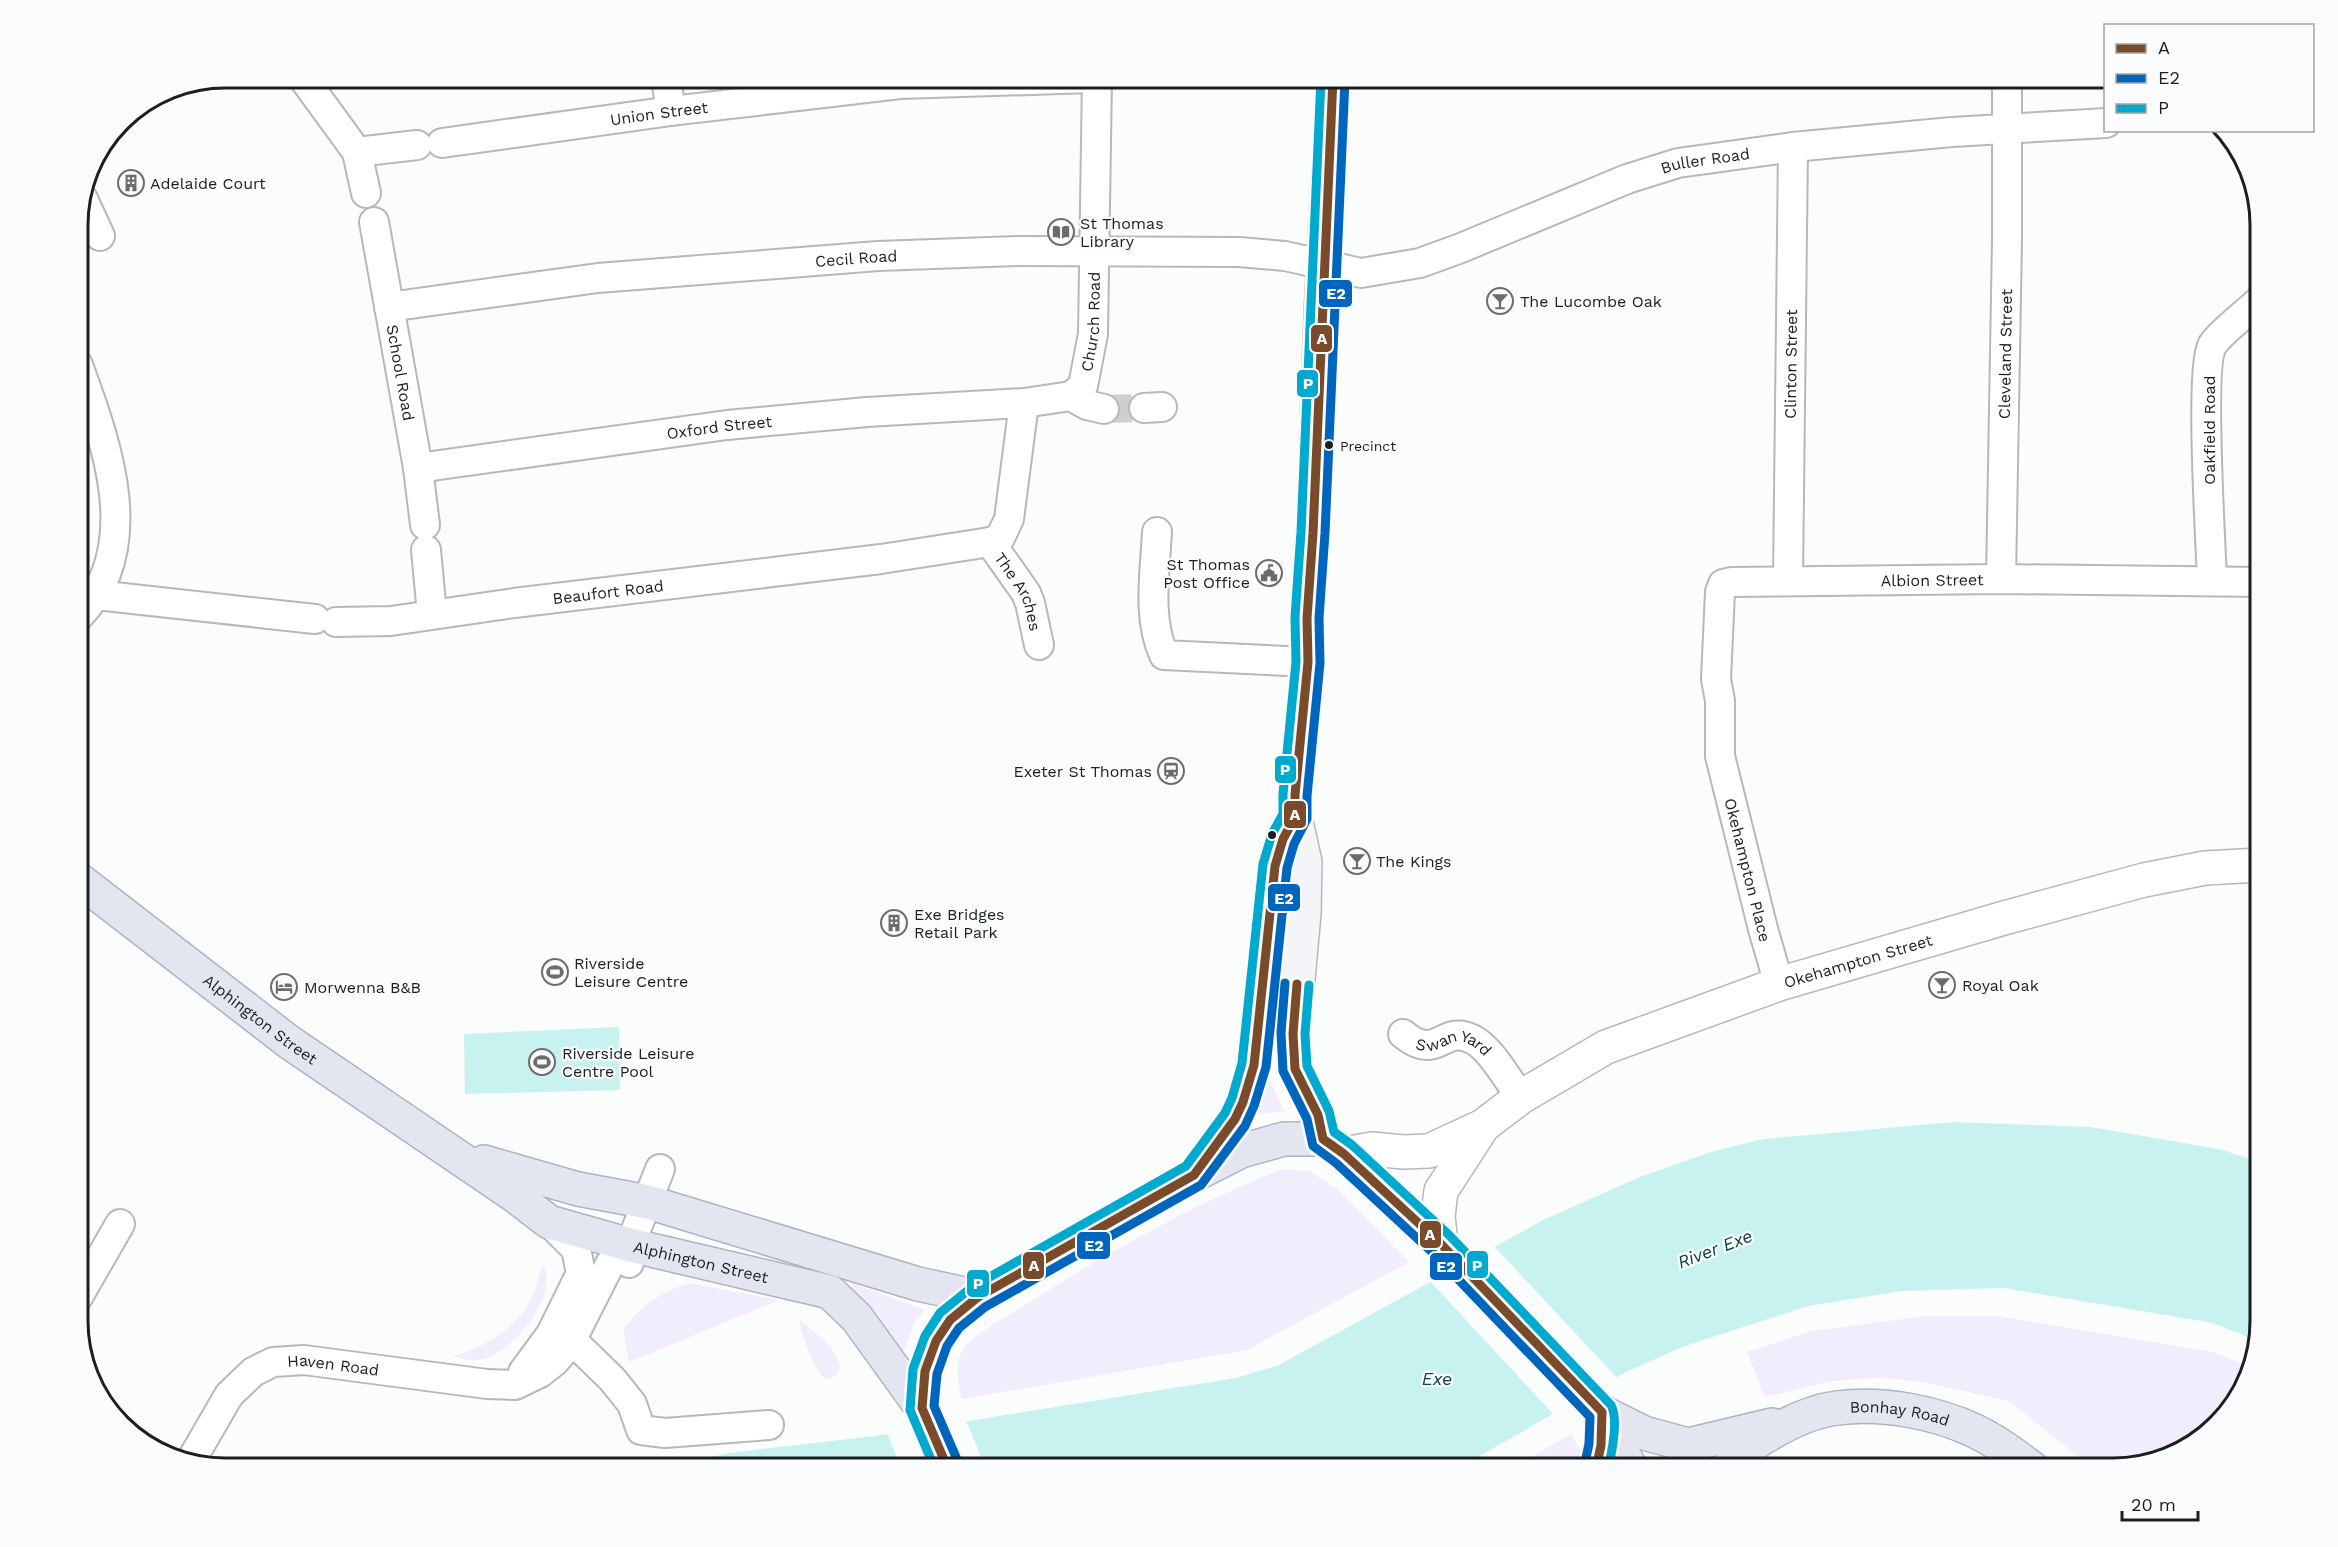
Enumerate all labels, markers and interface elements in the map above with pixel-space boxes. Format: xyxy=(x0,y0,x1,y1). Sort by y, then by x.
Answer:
legend xyxy=(2104,24,2314,132)
text: A xyxy=(2158,37,2170,58)
text: E2 xyxy=(2158,67,2180,88)
text: P xyxy=(2158,97,2169,118)
street label: Union Street xyxy=(609,98,709,129)
street label: Buller Road xyxy=(1658,144,1751,178)
building icon: Adelaide Court xyxy=(116,168,146,198)
place label: Adelaide Court xyxy=(150,174,266,193)
place label: St Thomas Library xyxy=(1080,214,1164,251)
library icon: St Thomas Library xyxy=(1046,217,1076,247)
street label: Cecil Road xyxy=(814,246,898,271)
street label: Church Road xyxy=(1077,272,1104,373)
line badge: E2 xyxy=(1318,279,1353,308)
text: E2 xyxy=(1326,284,1346,303)
bar icon: The Lucombe Oak xyxy=(1485,286,1515,316)
street label: Cleveland Street xyxy=(1995,289,2016,419)
place label: The Lucombe Oak xyxy=(1520,292,1662,311)
street label: Clinton Street xyxy=(1781,309,1801,419)
street label: School Road xyxy=(383,323,418,422)
line badge: A xyxy=(1310,324,1333,353)
text: A xyxy=(1317,329,1328,348)
line badge: P xyxy=(1296,369,1319,398)
text: P xyxy=(1303,374,1314,393)
street label: Oakfield Road xyxy=(2200,375,2219,485)
street label: Oxford Street xyxy=(665,412,773,443)
place label: Precinct xyxy=(1340,438,1396,454)
marker: Precinct xyxy=(1323,439,1335,451)
street label: The Arches xyxy=(990,549,1045,633)
place label: St Thomas Post Office xyxy=(1163,555,1250,592)
public building icon: St Thomas Post Office xyxy=(1254,558,1284,588)
street label: Albion Street xyxy=(1881,570,1984,590)
street label: Beaufort Road xyxy=(552,576,665,608)
line badge: P xyxy=(1274,755,1297,784)
station icon: Exeter St Thomas xyxy=(1156,756,1186,786)
text: P xyxy=(1280,760,1291,779)
place label: Exeter St Thomas xyxy=(1013,762,1152,781)
street label: Okehampton Place xyxy=(1720,796,1775,944)
line badge: A xyxy=(1283,800,1307,829)
text: A xyxy=(1290,805,1301,824)
unlabelled marker xyxy=(1266,829,1278,841)
bar icon: The Kings xyxy=(1342,846,1372,876)
place label: The Kings xyxy=(1376,852,1452,871)
line badge: E2 xyxy=(1267,883,1301,912)
text: E2 xyxy=(1274,889,1294,908)
place label: Exe Bridges Retail Park xyxy=(914,905,1005,942)
building icon: Exe Bridges Retail Park xyxy=(879,908,909,938)
street label: Okehampton Street xyxy=(1782,930,1935,992)
place label: Riverside Leisure Centre xyxy=(574,954,688,991)
sports icon: Riverside Leisure Centre xyxy=(540,957,570,987)
street label: Alphington Street xyxy=(199,970,321,1069)
bar icon: Royal Oak xyxy=(1927,970,1957,1000)
hotel icon: Morwenna B&B xyxy=(269,972,299,1002)
place label: Royal Oak xyxy=(1962,976,2039,995)
place label: Morwenna B&B xyxy=(304,978,421,997)
street label: Swan Yard xyxy=(1414,1026,1495,1060)
place label: Riverside Leisure Centre Pool xyxy=(562,1044,695,1081)
sports icon: Riverside Leisure Centre Pool xyxy=(527,1047,557,1077)
line badge: A xyxy=(1419,1220,1442,1249)
text: A xyxy=(1425,1225,1436,1244)
water label: River Exe xyxy=(1674,1225,1755,1272)
line badge: E2 xyxy=(1076,1231,1111,1260)
text: E2 xyxy=(1084,1236,1104,1255)
street label: Alphington Street xyxy=(631,1237,770,1287)
line badge: P xyxy=(1466,1250,1489,1279)
line badge: A xyxy=(1022,1251,1045,1280)
line badge: E2 xyxy=(1429,1252,1463,1281)
text: A xyxy=(1029,1256,1040,1275)
text: P xyxy=(1472,1256,1483,1275)
text: E2 xyxy=(1436,1257,1456,1276)
line badge: P xyxy=(966,1269,990,1298)
text: P xyxy=(973,1274,984,1293)
street label: Haven Road xyxy=(287,1351,380,1380)
water label: Exe xyxy=(1422,1368,1452,1389)
street label: Bonhay Road xyxy=(1849,1397,1952,1430)
scale bar xyxy=(2122,1484,2198,1522)
text: 20 m xyxy=(2131,1494,2176,1515)

